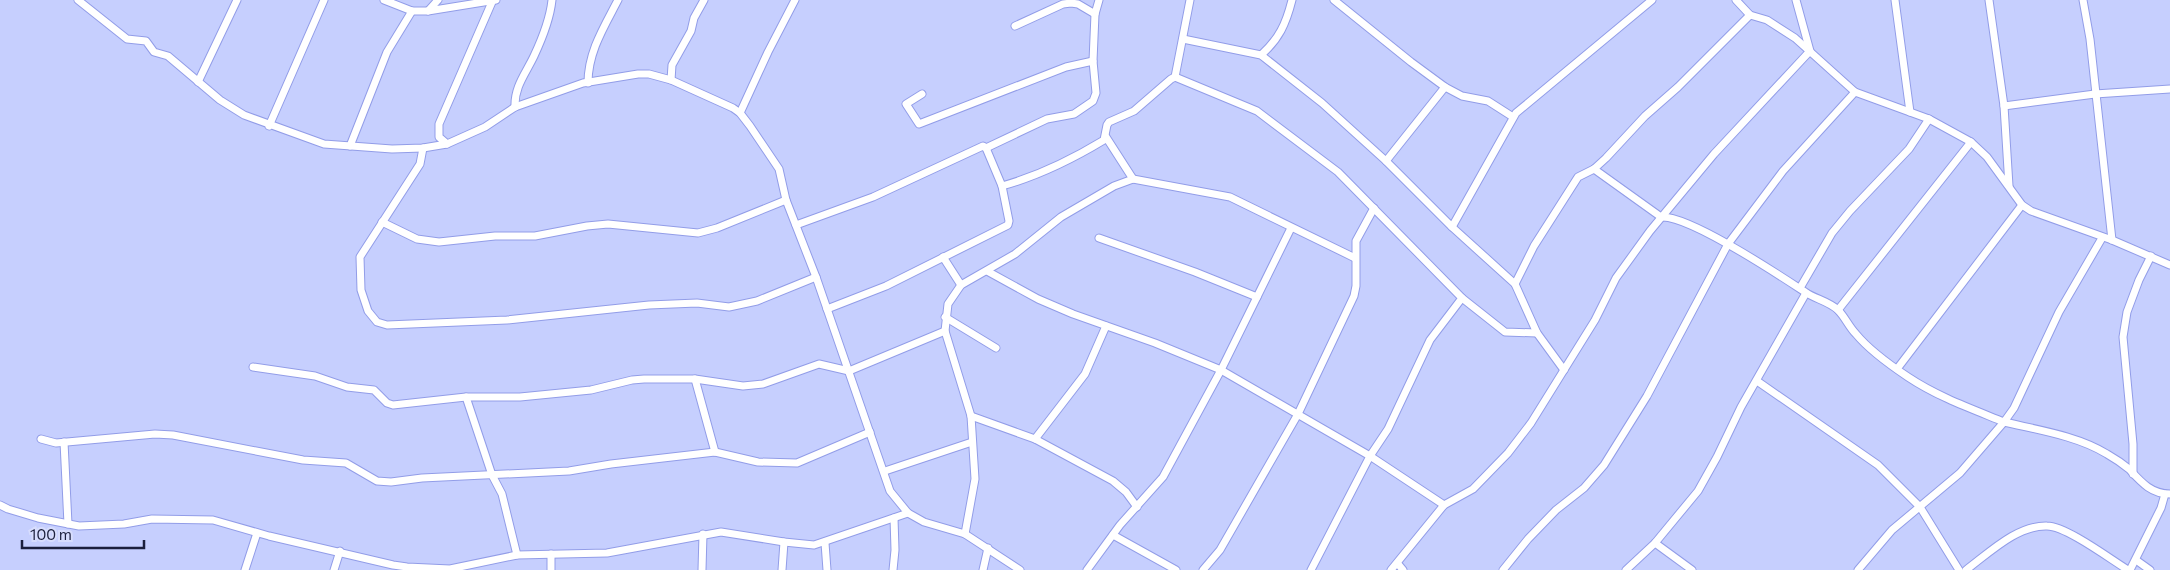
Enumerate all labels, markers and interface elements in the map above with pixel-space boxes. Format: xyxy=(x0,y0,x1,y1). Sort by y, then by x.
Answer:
scale bar xyxy=(22,518,145,550)
text: 100 m xyxy=(30,525,72,543)

